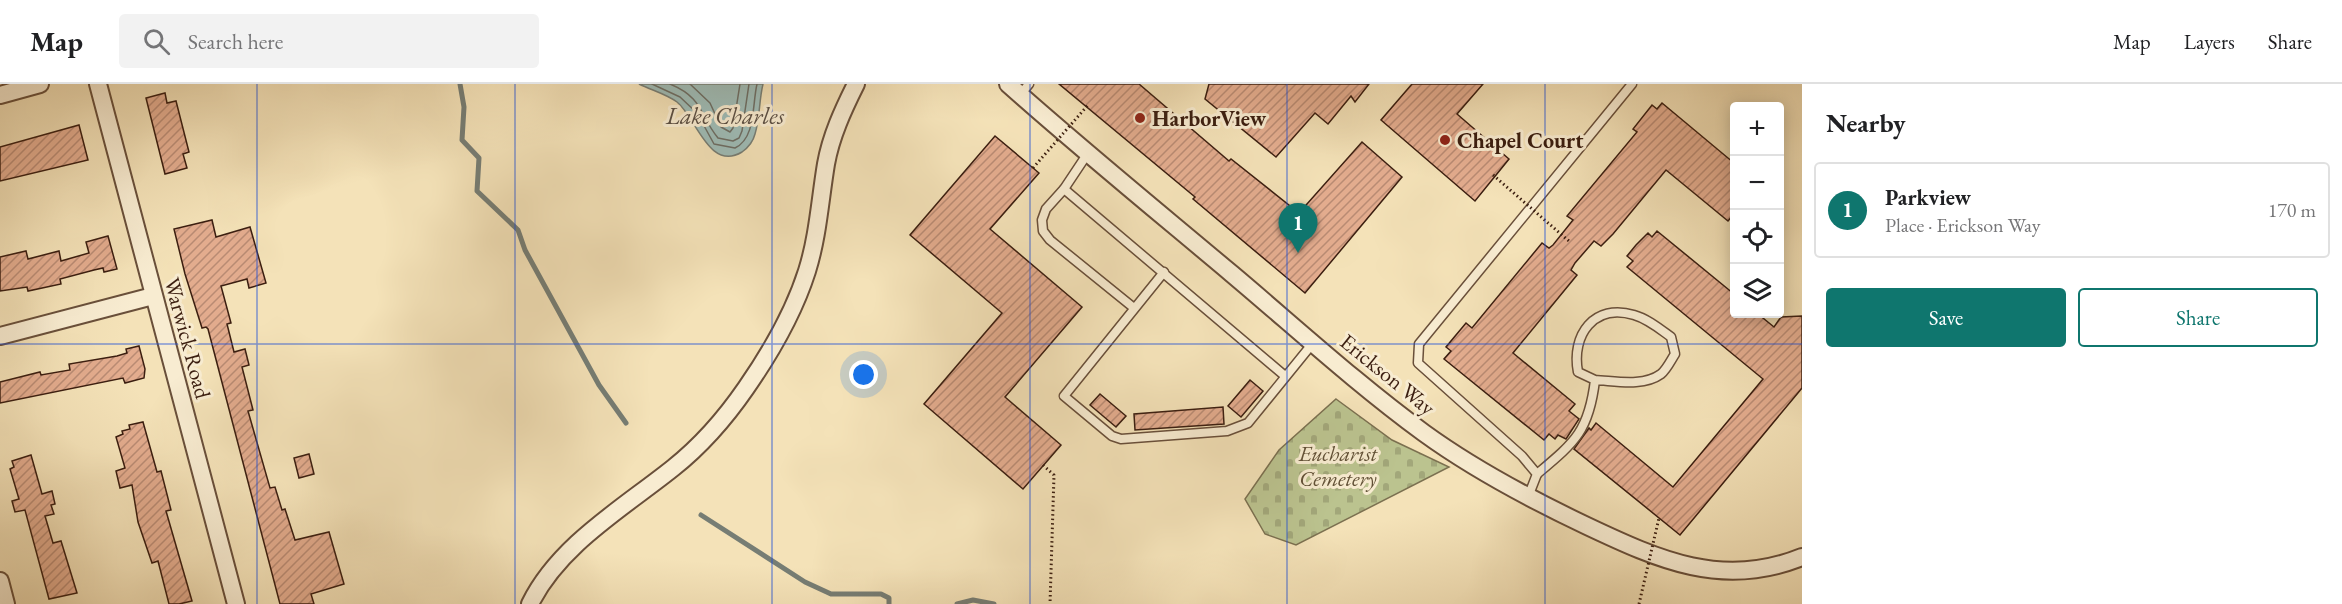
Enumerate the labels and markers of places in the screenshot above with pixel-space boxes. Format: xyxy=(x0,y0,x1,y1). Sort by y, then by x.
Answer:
place label: HarborView xyxy=(1152,104,1267,133)
marker: HarborView xyxy=(1133,111,1147,125)
place label: Chapel Court xyxy=(1457,126,1584,155)
marker: Chapel Court xyxy=(1438,133,1452,147)
pin: 1 xyxy=(1278,204,1318,253)

